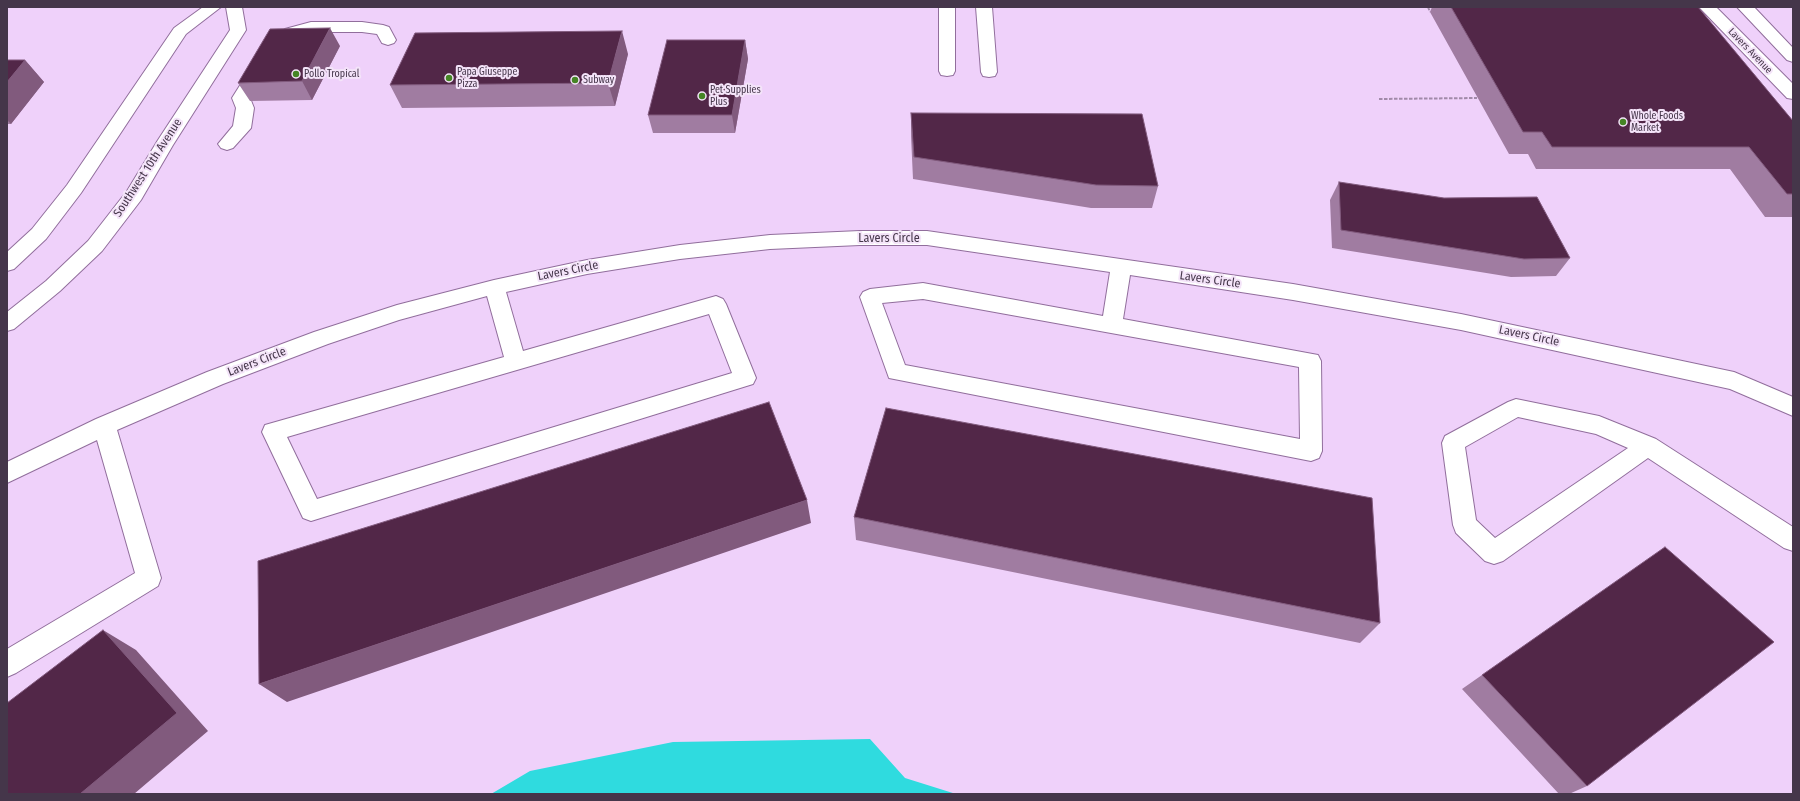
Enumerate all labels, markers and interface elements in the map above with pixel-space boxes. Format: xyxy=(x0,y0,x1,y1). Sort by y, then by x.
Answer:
street label: Lavers Avenue xyxy=(1725,26,1775,76)
place label: Papa Giuseppe Pizza xyxy=(457,66,517,90)
place label: Pollo Tropical xyxy=(304,68,359,80)
marker: Pollo Tropical xyxy=(291,69,301,79)
marker: Papa Giuseppe Pizza xyxy=(444,73,454,83)
place label: Subway xyxy=(583,74,614,86)
marker: Subway xyxy=(570,75,580,85)
place label: Pet Supplies Plus xyxy=(710,84,761,108)
marker: Pet Supplies Plus xyxy=(697,91,707,101)
place label: Whole Foods Market xyxy=(1631,110,1683,134)
street label: Southwest 10th Avenue xyxy=(111,116,185,220)
marker: Whole Foods Market xyxy=(1618,117,1628,127)
street label: Lavers Circle xyxy=(858,232,920,246)
street label: Lavers Circle xyxy=(537,258,599,284)
street label: Lavers Circle xyxy=(1179,269,1241,291)
street label: Lavers Circle xyxy=(1498,323,1560,349)
street label: Lavers Circle xyxy=(226,344,288,380)

